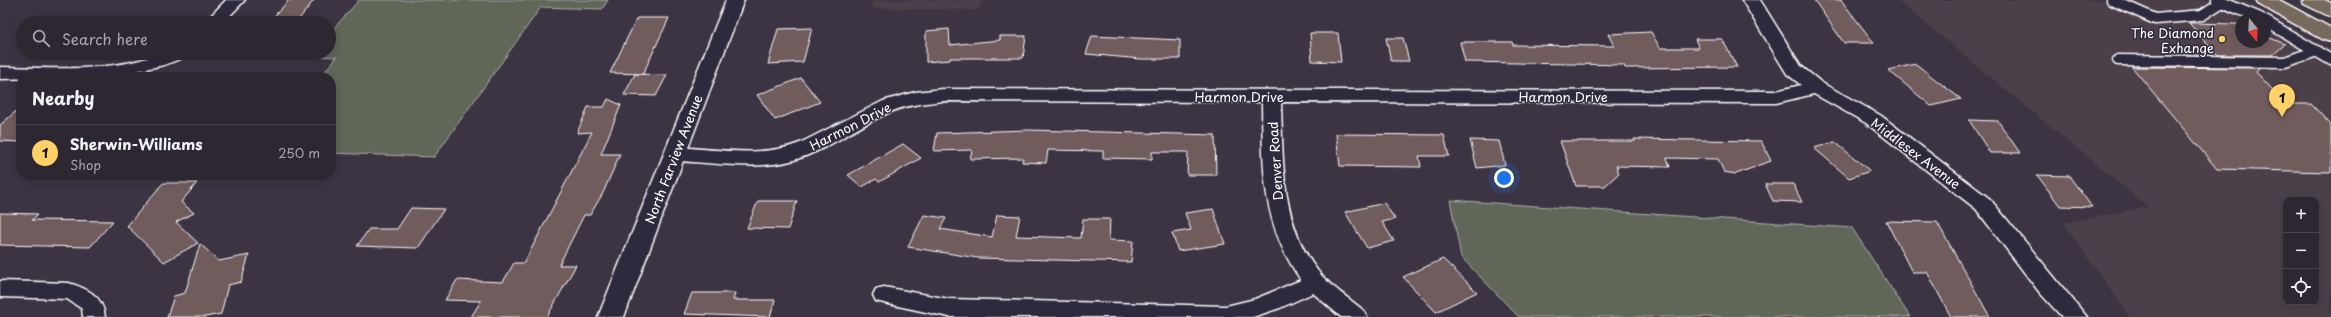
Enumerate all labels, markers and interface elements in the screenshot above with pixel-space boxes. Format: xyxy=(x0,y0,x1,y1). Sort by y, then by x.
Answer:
north arrow xyxy=(2235,12,2271,48)
search box xyxy=(16,16,336,60)
place label: The Diamond Exhange xyxy=(2131,23,2214,57)
icon: search xyxy=(30,27,52,49)
text: Search here xyxy=(62,27,148,50)
marker: The Diamond Exhange xyxy=(2217,34,2227,44)
pin: 1 xyxy=(2269,84,2295,117)
text: Nearby xyxy=(32,85,94,111)
street label: Harmon Drive xyxy=(1194,87,1284,106)
street label: Harmon Drive xyxy=(1518,87,1608,106)
street label: North Farview Avenue xyxy=(640,92,706,226)
street label: Harmon Drive xyxy=(806,97,894,155)
street label: Middlesex Avenue xyxy=(1867,113,1965,193)
street label: Denver Road xyxy=(1263,121,1287,201)
text: Sherwin-Williams xyxy=(70,132,203,155)
text: 1 xyxy=(42,143,48,162)
text: 250 m xyxy=(278,143,320,162)
text: Shop xyxy=(70,155,101,174)
your location xyxy=(1494,168,1514,188)
map controls xyxy=(2283,197,2319,305)
button: + xyxy=(2283,197,2319,233)
button: − xyxy=(2283,233,2319,269)
button: locate xyxy=(2283,269,2319,305)

